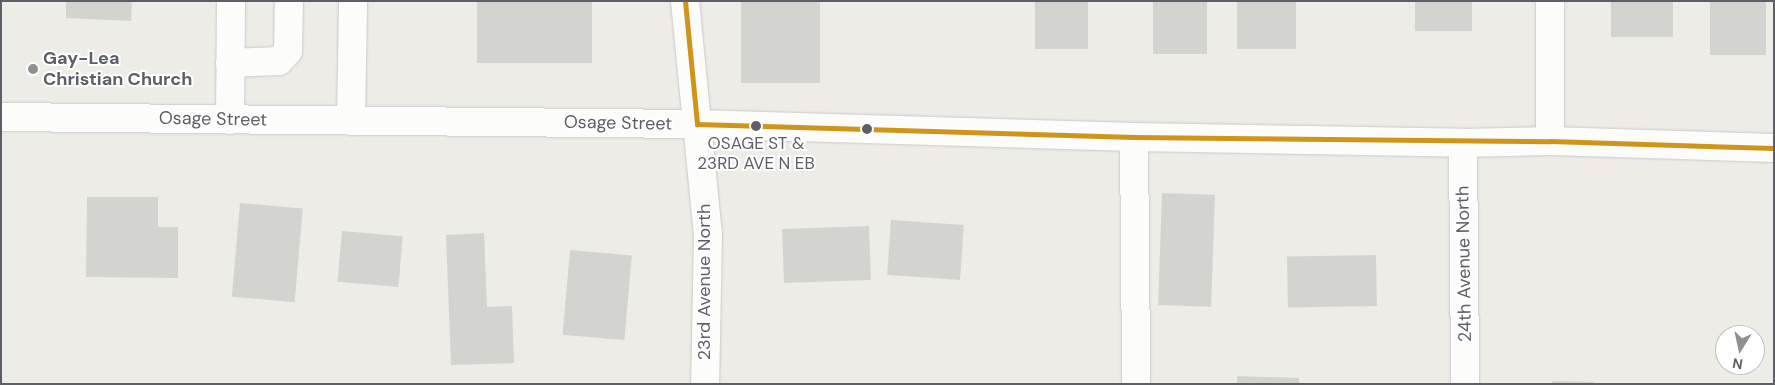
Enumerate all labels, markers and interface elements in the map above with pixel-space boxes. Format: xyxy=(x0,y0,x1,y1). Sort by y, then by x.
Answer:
place label: Gay-Lea Christian Church xyxy=(43,48,192,90)
marker: Gay-Lea Christian Church xyxy=(27,63,39,75)
street label: Osage Street xyxy=(159,107,267,131)
street label: Osage Street xyxy=(564,111,672,135)
marker: OSAGE ST & 23RD AVE N EB xyxy=(751,121,761,131)
unlabelled marker xyxy=(862,124,872,134)
place label: OSAGE ST & 23RD AVE N EB xyxy=(697,134,815,174)
street label: 24th Avenue North xyxy=(1452,186,1476,342)
street label: 23rd Avenue North xyxy=(693,204,715,360)
north arrow xyxy=(1715,325,1765,375)
text: N xyxy=(1731,354,1744,374)

